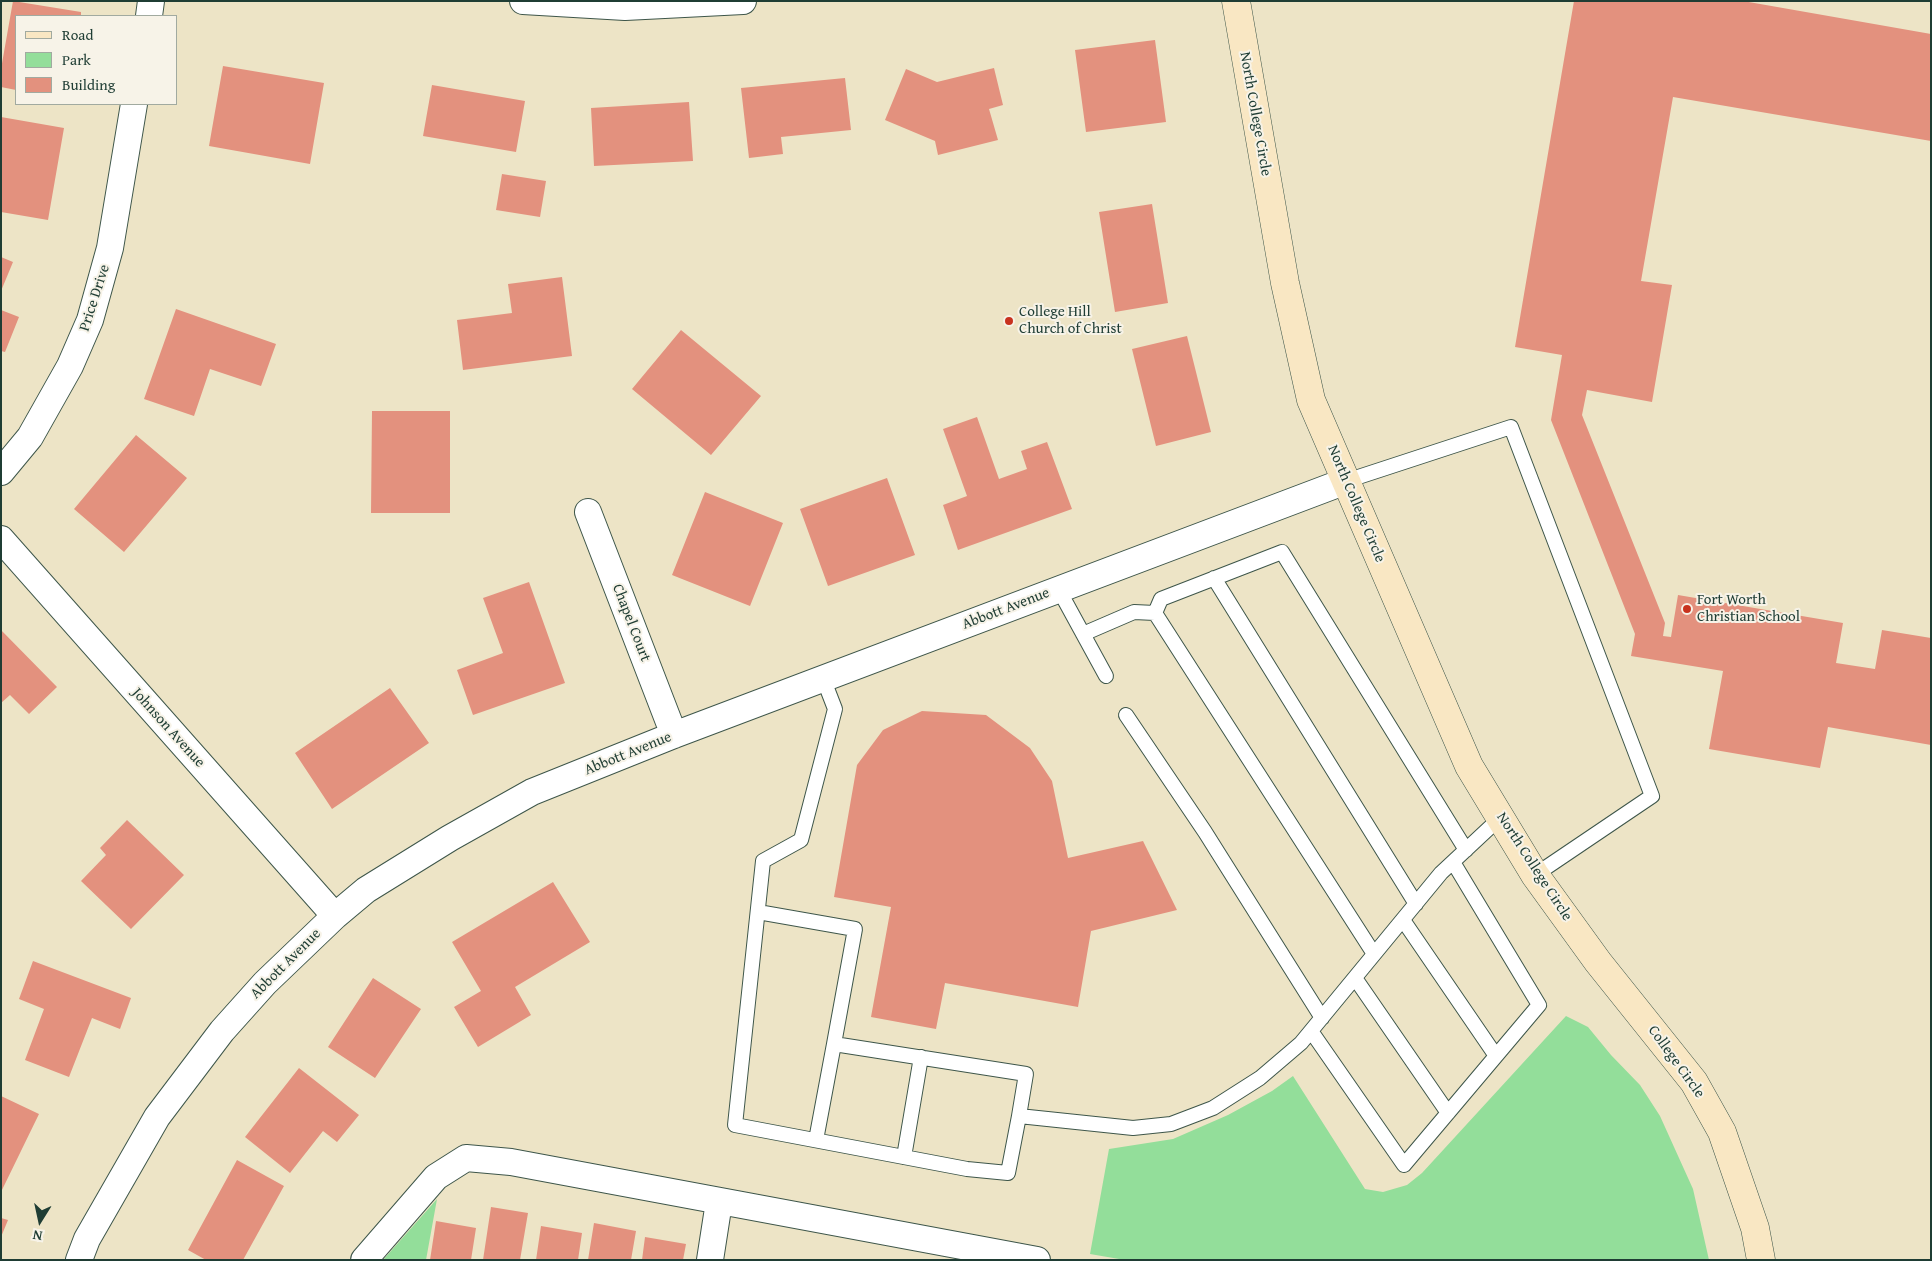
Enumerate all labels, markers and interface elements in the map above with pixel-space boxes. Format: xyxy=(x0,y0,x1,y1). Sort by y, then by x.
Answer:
legend xyxy=(15,15,178,105)
text: Road xyxy=(62,24,93,45)
text: Park xyxy=(62,49,91,70)
street label: North College Circle xyxy=(1235,51,1275,177)
text: Building xyxy=(62,74,115,95)
street label: Price Drive xyxy=(76,262,114,334)
place label: College Hill Church of Christ xyxy=(1019,303,1122,338)
marker: College Hill Church of Christ xyxy=(1003,315,1015,327)
street label: North College Circle xyxy=(1323,443,1389,565)
street label: Chapel Court xyxy=(608,582,654,664)
street label: Abbott Avenue xyxy=(960,584,1052,634)
place label: Fort Worth Christian School xyxy=(1697,591,1800,626)
marker: Fort Worth Christian School xyxy=(1681,603,1693,615)
street label: Johnson Avenue xyxy=(128,685,208,771)
street label: Abbott Avenue xyxy=(582,728,674,780)
street label: North College Circle xyxy=(1492,809,1576,925)
street label: Abbott Avenue xyxy=(247,925,325,1003)
street label: College Circle xyxy=(1644,1022,1708,1102)
north arrow xyxy=(15,1196,65,1246)
text: N xyxy=(31,1225,44,1246)

